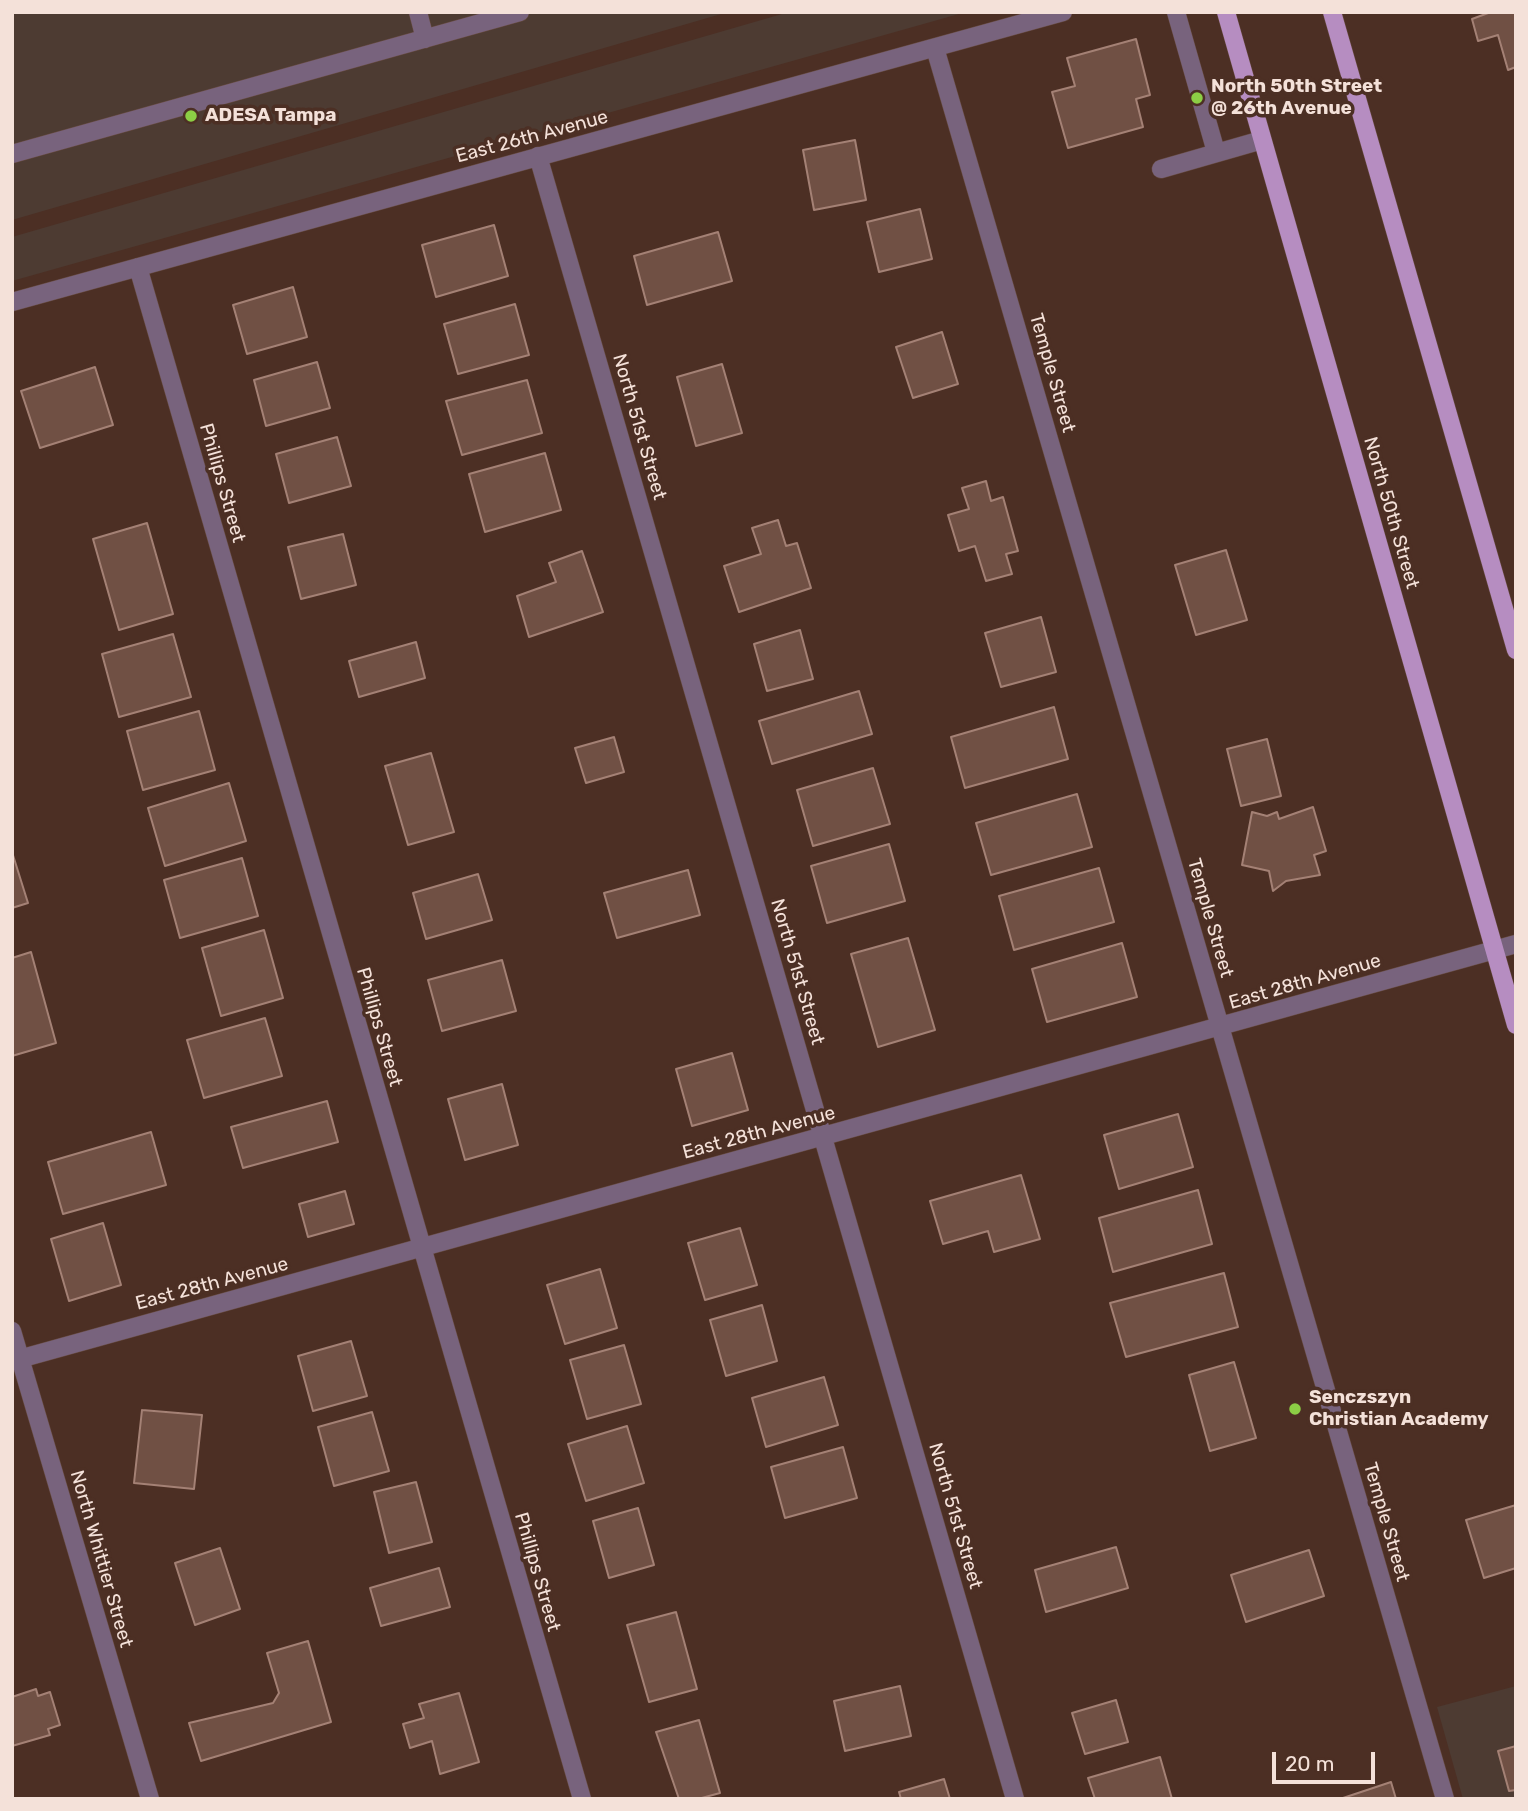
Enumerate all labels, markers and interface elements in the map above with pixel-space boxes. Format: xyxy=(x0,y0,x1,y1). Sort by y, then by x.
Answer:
place label: North 50th Street @ 26th Avenue xyxy=(1211,76,1382,120)
marker: North 50th Street @ 26th Avenue xyxy=(1189,90,1205,106)
place label: ADESA Tampa xyxy=(205,105,336,127)
street label: East 26th Avenue xyxy=(453,106,611,168)
marker: ADESA Tampa xyxy=(183,108,199,124)
street label: Temple Street xyxy=(1024,311,1080,435)
street label: North 51st Street xyxy=(607,351,671,503)
street label: Phillips Street xyxy=(194,421,250,545)
street label: North 50th Street xyxy=(1358,434,1424,592)
street label: Temple Street xyxy=(1182,856,1238,980)
street label: North 51st Street xyxy=(765,896,829,1048)
street label: East 28th Avenue xyxy=(1226,949,1384,1015)
street label: Phillips Street xyxy=(351,965,407,1089)
street label: East 28th Avenue xyxy=(680,1102,838,1164)
street label: East 28th Avenue xyxy=(133,1253,291,1315)
place label: Senczszyn Christian Academy xyxy=(1309,1387,1489,1431)
marker: Senczszyn Christian Academy xyxy=(1287,1401,1303,1417)
street label: North 51st Street xyxy=(923,1440,987,1592)
street label: Temple Street xyxy=(1358,1460,1414,1584)
street label: North Whittier Street xyxy=(65,1468,137,1650)
street label: Phillips Street xyxy=(509,1510,565,1634)
scale bar xyxy=(1276,1738,1379,1782)
text: 20 m xyxy=(1285,1751,1334,1776)

